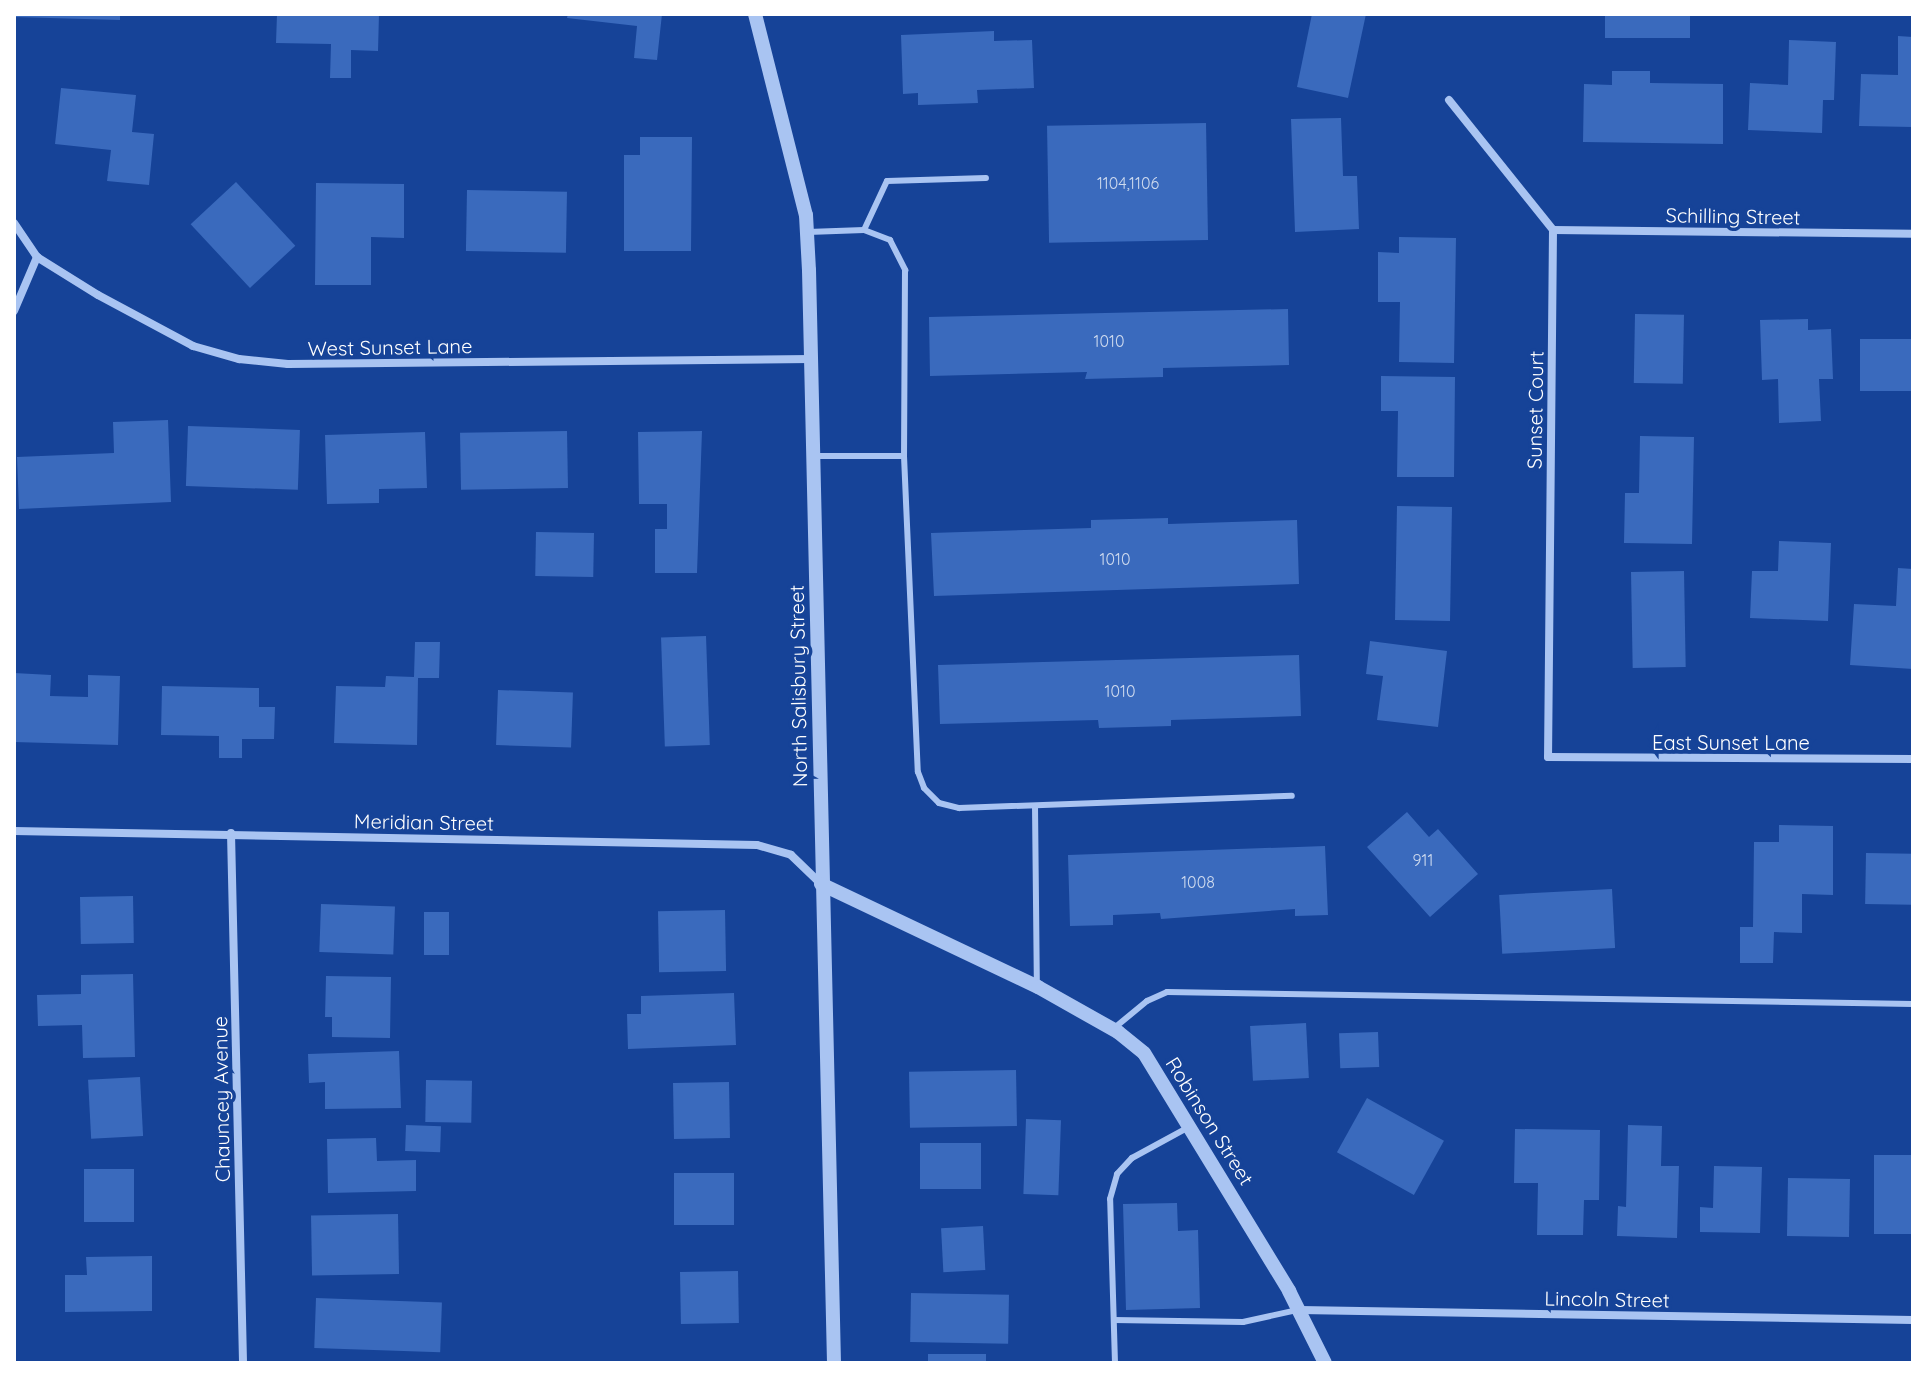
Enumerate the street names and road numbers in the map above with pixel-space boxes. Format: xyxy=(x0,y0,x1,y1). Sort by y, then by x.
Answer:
street label: Schilling Street xyxy=(1665,203,1801,229)
street label: West Sunset Lane xyxy=(307,334,473,360)
street label: Sunset Court xyxy=(1522,351,1548,469)
street label: North Salisbury Street xyxy=(784,585,812,787)
street label: East Sunset Lane xyxy=(1652,730,1810,754)
street label: Meridian Street xyxy=(354,809,494,835)
street label: Chauncey Avenue xyxy=(208,1016,234,1182)
street label: Robinson Street xyxy=(1161,1053,1259,1189)
street label: Lincoln Street xyxy=(1544,1286,1670,1312)

